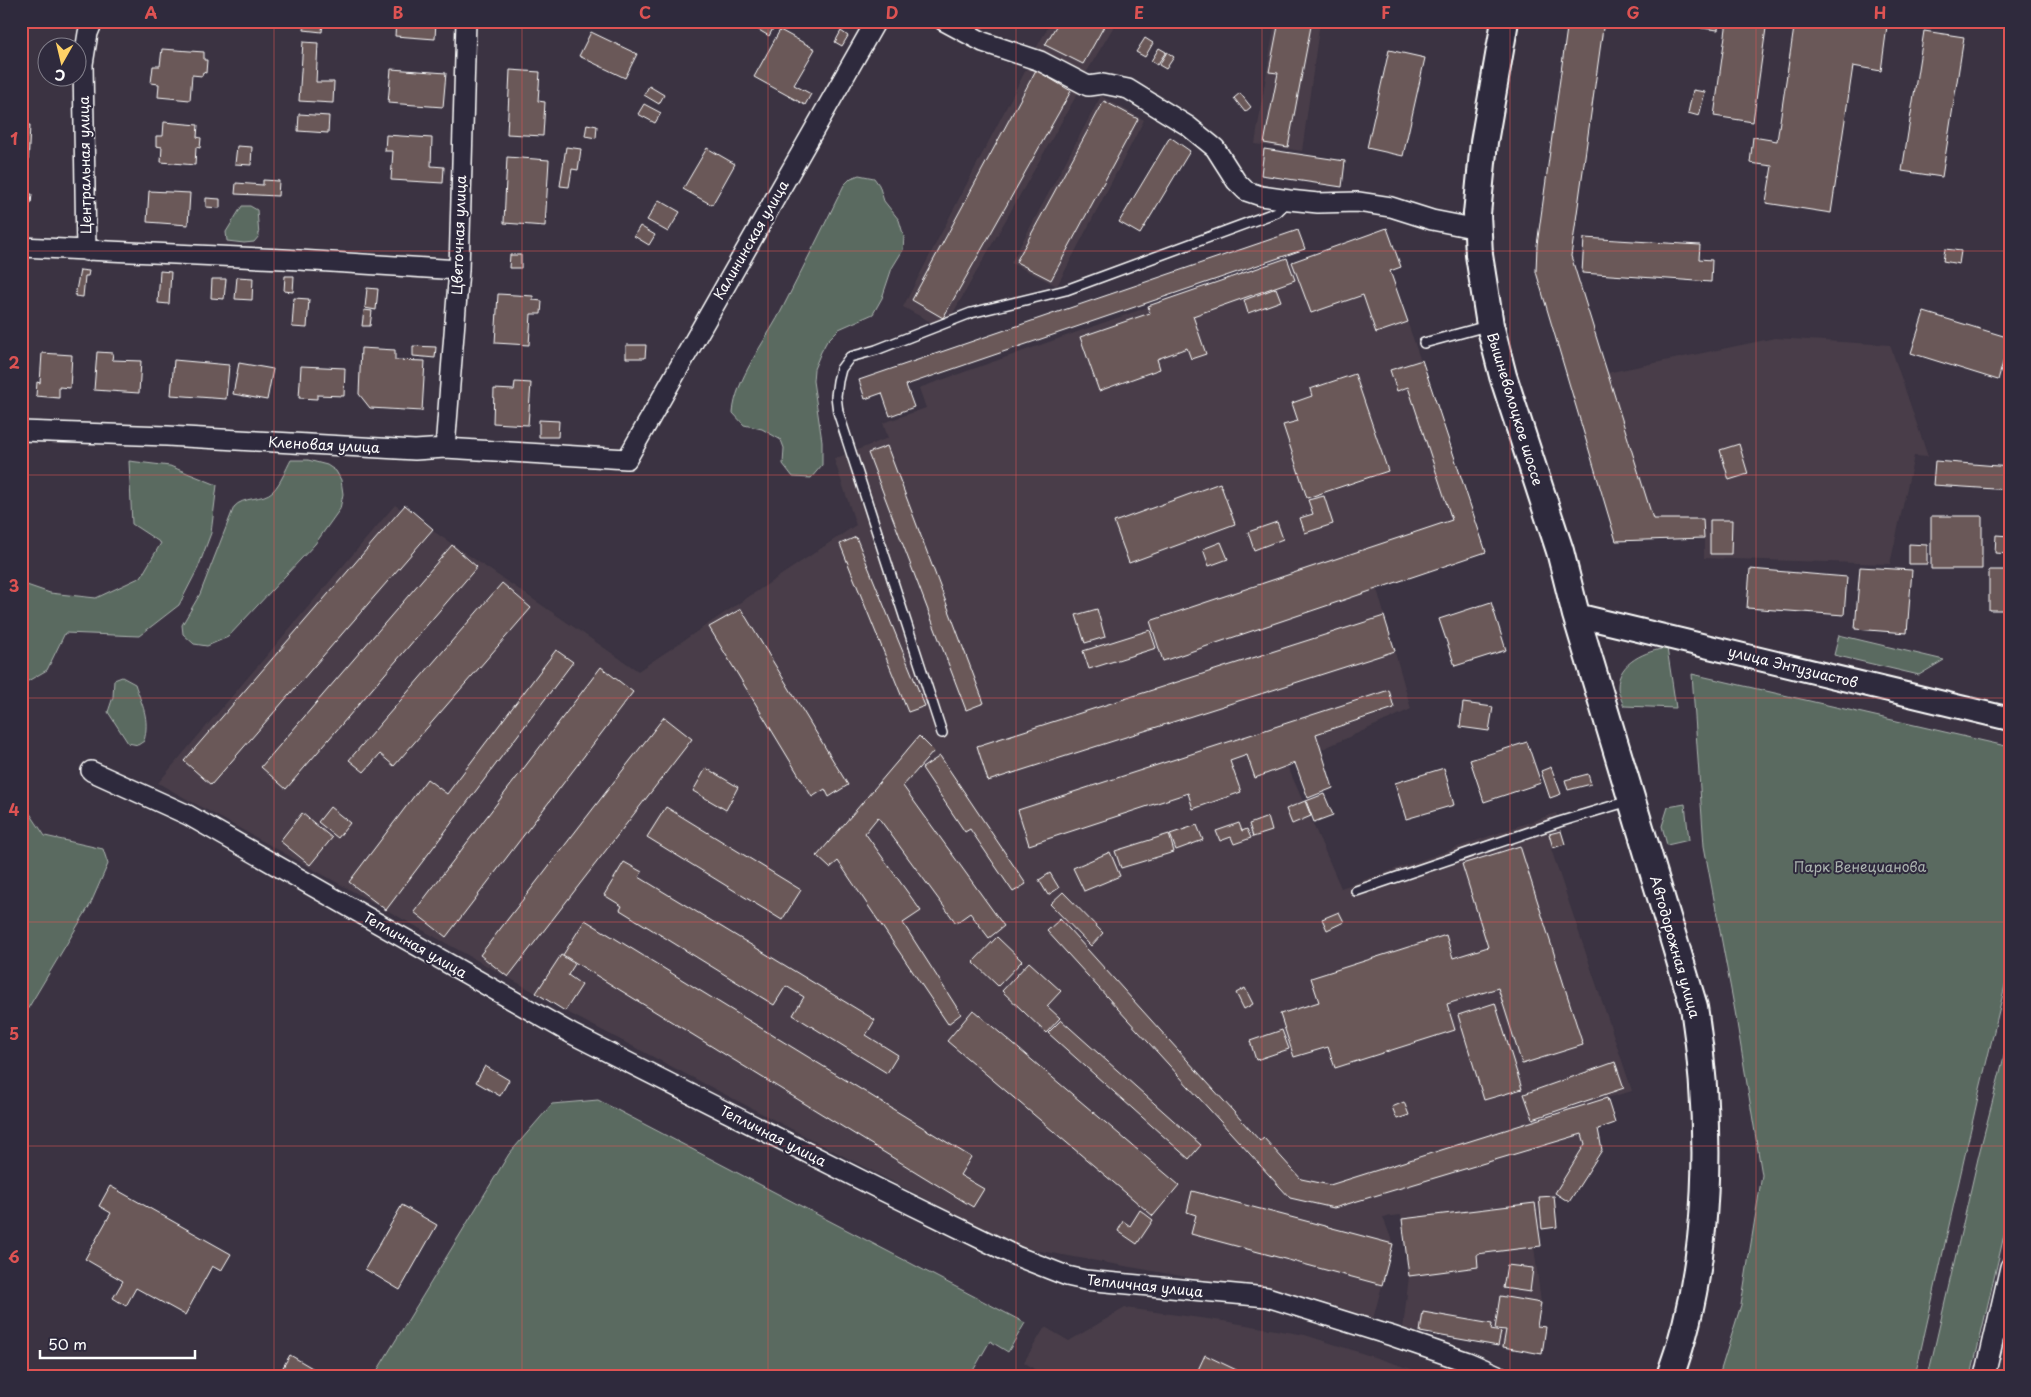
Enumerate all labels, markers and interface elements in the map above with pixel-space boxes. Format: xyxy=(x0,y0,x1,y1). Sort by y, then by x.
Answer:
text: A xyxy=(145,0,158,24)
text: B xyxy=(393,0,404,24)
text: C xyxy=(639,0,651,24)
text: D xyxy=(886,0,898,24)
text: E xyxy=(1134,0,1144,24)
text: F xyxy=(1381,0,1391,24)
text: G xyxy=(1626,0,1640,24)
text: H xyxy=(1874,0,1886,24)
north arrow xyxy=(38,38,88,88)
text: С xyxy=(53,64,67,86)
street label: Центральная улица xyxy=(73,96,96,234)
text: 1 xyxy=(10,126,18,150)
street label: Цветочная улица xyxy=(446,175,471,295)
street label: Калининская улица xyxy=(708,176,793,303)
street label: Вышневолоцкое шоссе xyxy=(1482,330,1549,488)
text: 2 xyxy=(8,350,20,374)
street label: Кленовая улица xyxy=(268,431,381,458)
text: 3 xyxy=(9,573,19,597)
street label: улица Энтузиастов xyxy=(1726,640,1860,693)
text: 4 xyxy=(9,797,20,821)
park label: Парк Венецианова xyxy=(1794,856,1927,877)
street label: Автодорожная улица xyxy=(1645,873,1706,1021)
street label: Тепличная улица xyxy=(359,906,471,983)
text: 5 xyxy=(9,1021,19,1045)
street label: Тепличная улица xyxy=(716,1100,830,1172)
text: 6 xyxy=(8,1244,20,1268)
street label: Тепличная улица xyxy=(1086,1269,1204,1302)
scale bar xyxy=(40,1327,195,1359)
text: 50 m xyxy=(48,1332,87,1355)

